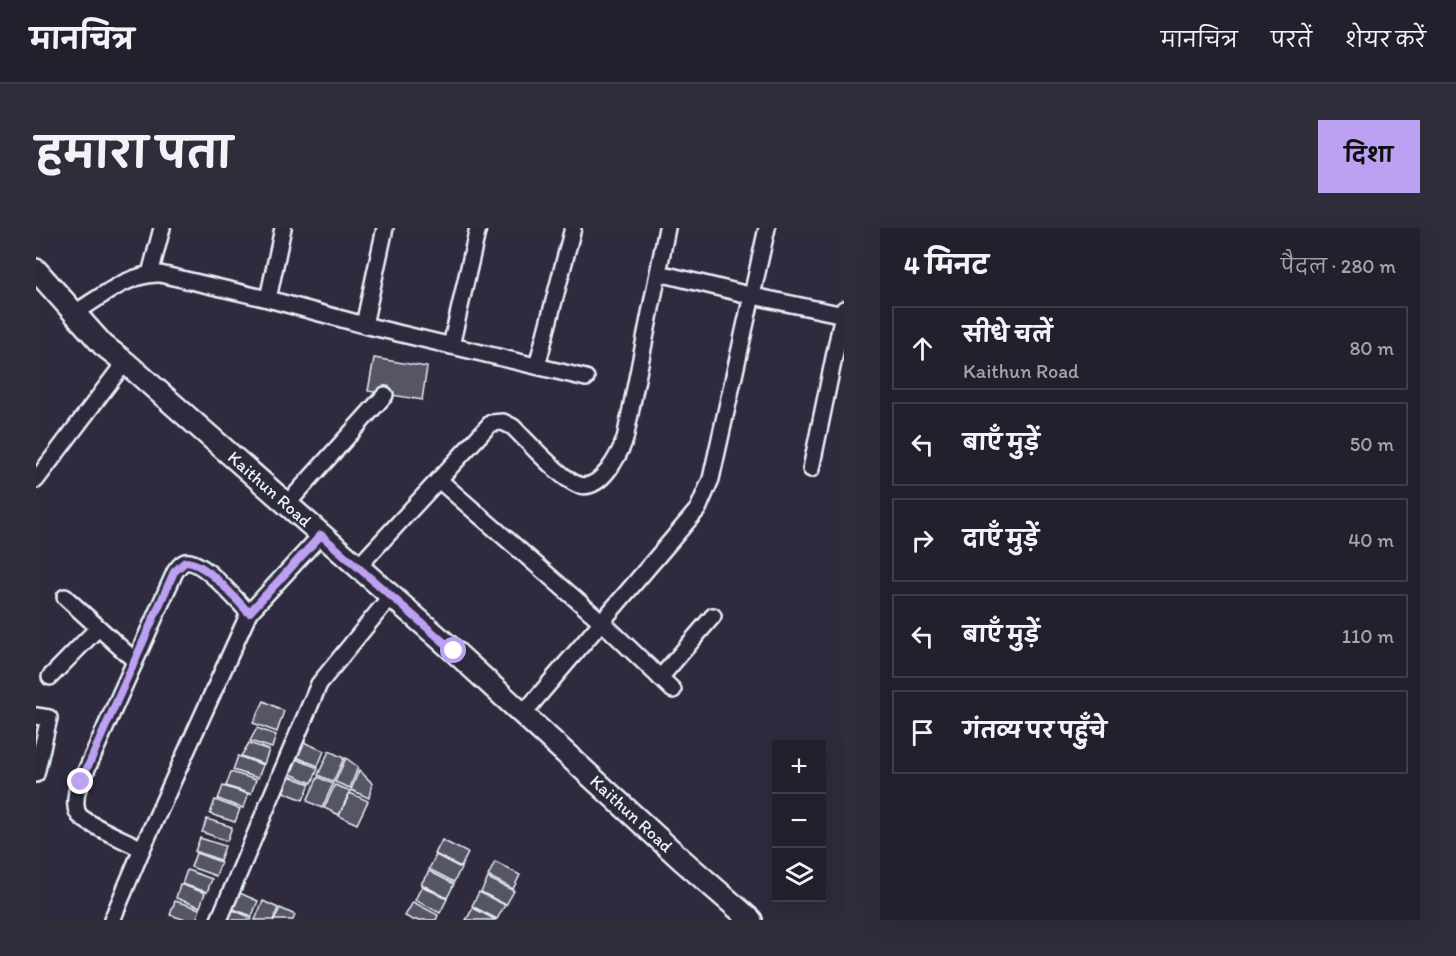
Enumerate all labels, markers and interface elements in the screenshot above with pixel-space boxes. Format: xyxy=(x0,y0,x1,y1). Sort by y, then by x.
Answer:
text: मानचित्र xyxy=(30,22,134,56)
text: मानचित्र xyxy=(1161,27,1238,52)
text: परतें xyxy=(1271,27,1312,52)
text: शेयर करें xyxy=(1345,27,1426,52)
button: दिशा xyxy=(1318,120,1420,193)
text: हमारा पता xyxy=(36,127,232,178)
text: 4 मिनट xyxy=(904,249,989,281)
text: पैदल · 280 m xyxy=(1281,254,1396,278)
text: सीधे चलें xyxy=(963,321,1052,348)
icon: ahead xyxy=(906,332,939,365)
text: 80 m xyxy=(1349,336,1394,360)
text: Kaithun Road xyxy=(963,359,1079,383)
icon: left xyxy=(906,428,939,461)
text: बाएँ मुड़ें xyxy=(963,429,1040,456)
text: 50 m xyxy=(1350,432,1394,456)
street label: Kaithun Road xyxy=(223,446,316,532)
icon: right xyxy=(906,524,939,557)
text: दाएँ मुड़ें xyxy=(963,525,1039,552)
text: 40 m xyxy=(1348,528,1394,552)
icon: left xyxy=(906,620,939,653)
text: बाएँ मुड़ें xyxy=(963,621,1040,648)
text: 110 m xyxy=(1342,624,1394,648)
route start xyxy=(440,637,466,663)
icon: arrive xyxy=(906,716,939,749)
text: गंतव्य पर पहुँचे xyxy=(963,717,1107,744)
map controls xyxy=(772,740,826,902)
button: + xyxy=(772,740,826,794)
route end xyxy=(67,768,93,794)
street label: Kaithun Road xyxy=(585,770,677,857)
button: − xyxy=(772,794,826,848)
button: layers xyxy=(772,848,826,902)

